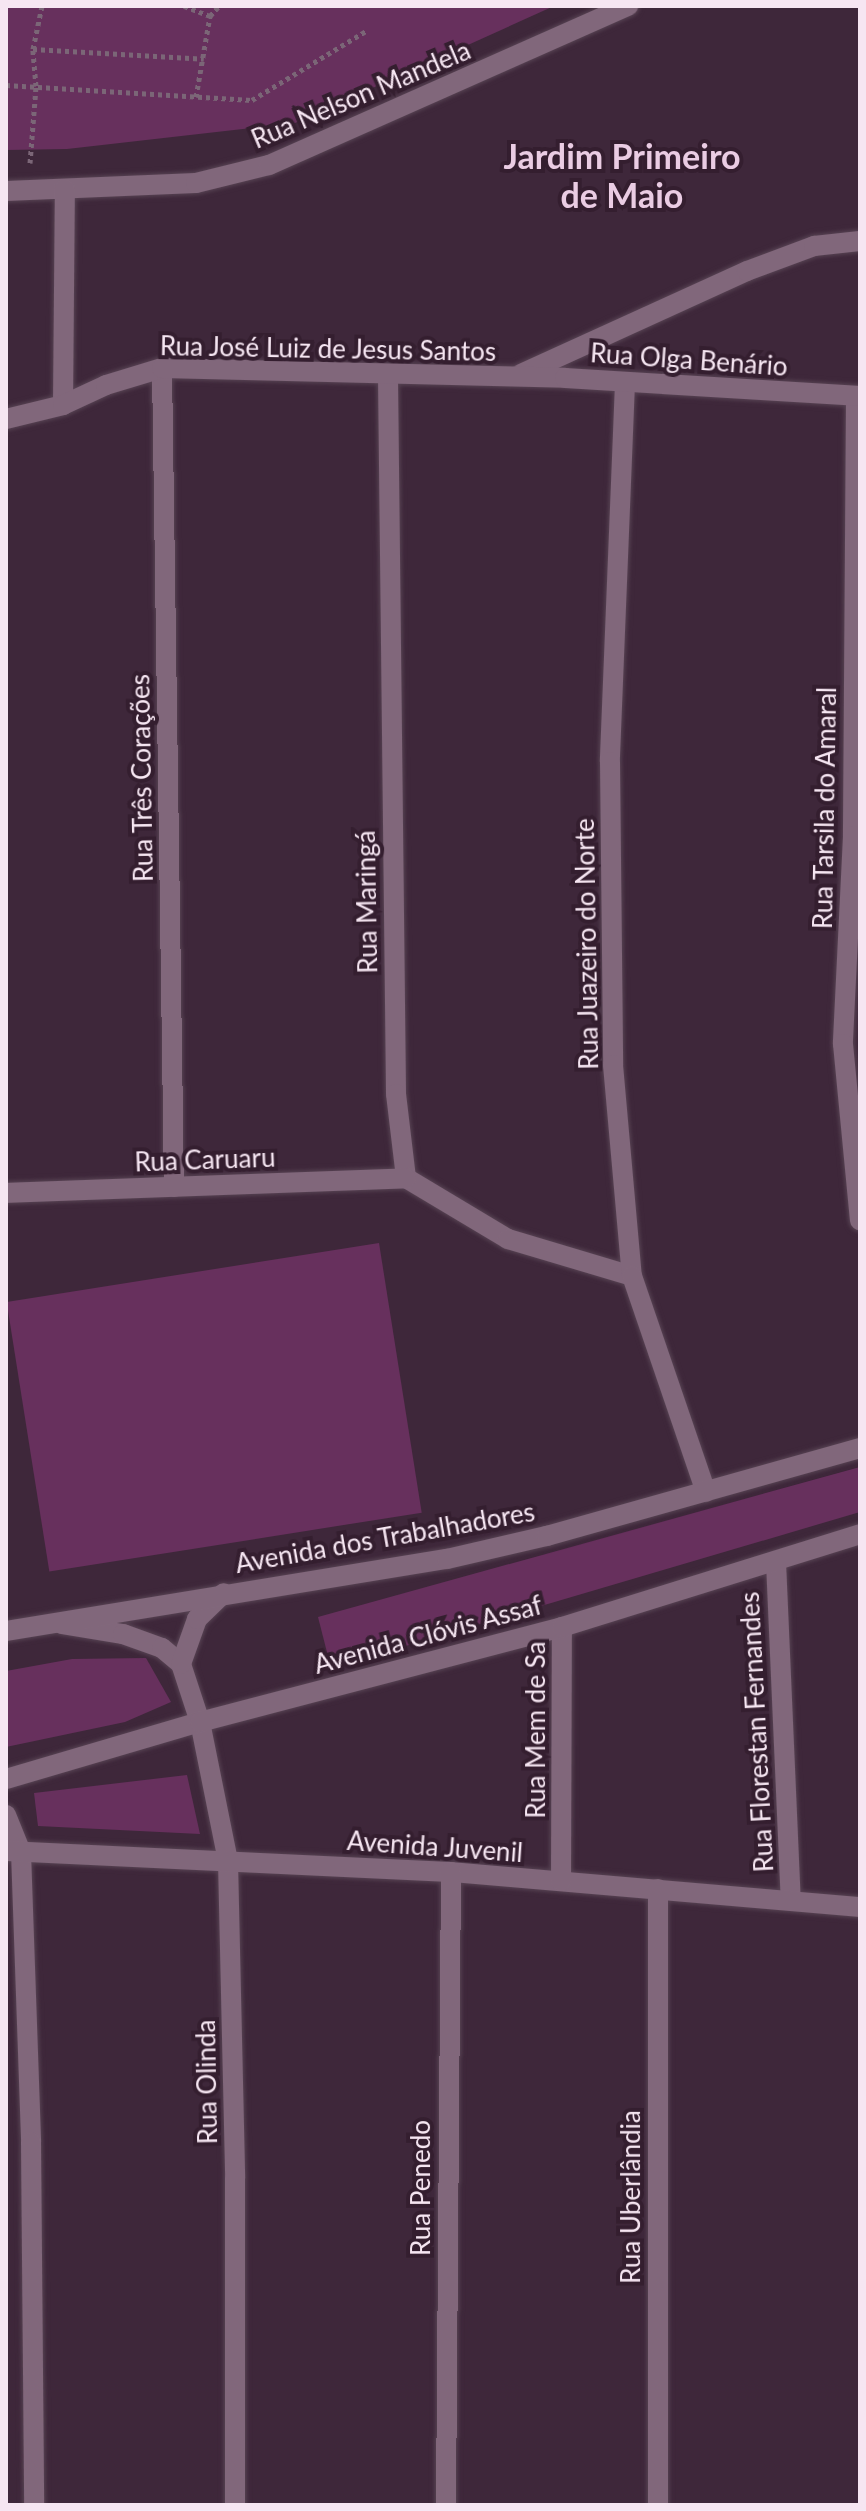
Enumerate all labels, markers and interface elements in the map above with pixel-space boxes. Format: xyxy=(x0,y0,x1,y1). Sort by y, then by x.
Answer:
street label: Rua Nelson Mandela xyxy=(247,35,475,155)
district label: Jardim Primeiro de Maio xyxy=(503,135,741,214)
street label: Rua José Luiz de Jesus Santos xyxy=(159,330,497,368)
street label: Rua Olga Benário xyxy=(589,338,789,382)
street label: Rua Três Corações xyxy=(125,673,159,883)
street label: Rua Tarsila do Amaral xyxy=(807,686,843,930)
street label: Rua Juazeiro do Norte xyxy=(569,818,605,1070)
street label: Rua Maringá xyxy=(350,830,384,974)
street label: Rua Caruaru xyxy=(134,1142,276,1178)
street label: Avenida dos Trabalhadores xyxy=(232,1496,538,1580)
street label: Avenida Clóvis Assaf xyxy=(310,1589,546,1681)
street label: Rua Florestan Fernandes xyxy=(734,1591,780,1873)
street label: Rua Mem de Sa xyxy=(520,1641,552,1819)
street label: Avenida Juvenil xyxy=(346,1825,524,1869)
street label: Rua Olinda xyxy=(190,2019,224,2145)
street label: Rua Uberlândia xyxy=(615,2110,647,2284)
street label: Rua Penedo xyxy=(405,2120,437,2256)

